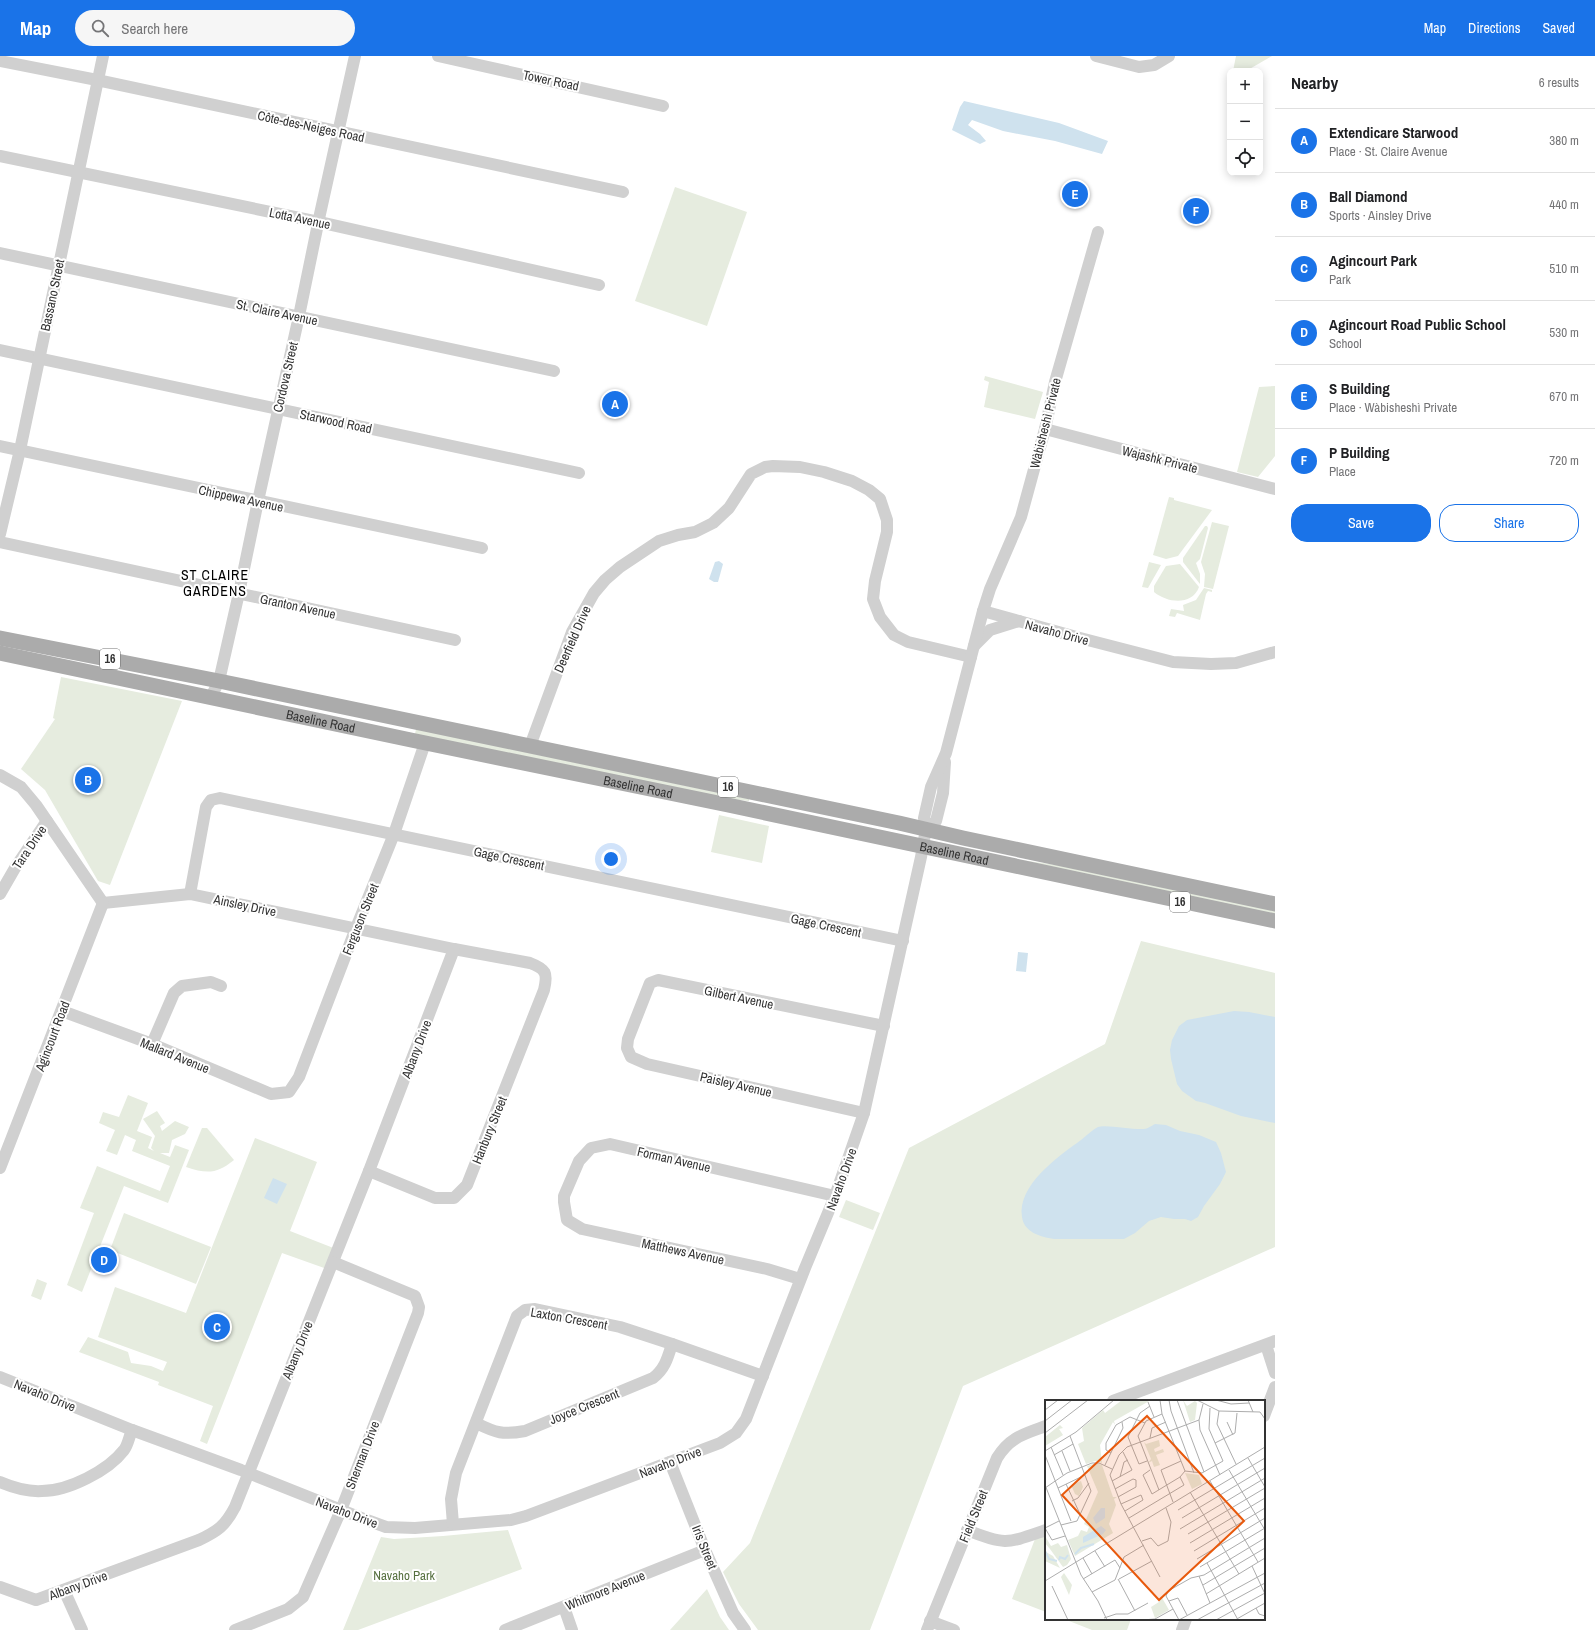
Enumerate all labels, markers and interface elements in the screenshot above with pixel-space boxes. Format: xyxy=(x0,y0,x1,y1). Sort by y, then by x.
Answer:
search box xyxy=(75,10,355,46)
text: Map xyxy=(20,15,51,41)
icon: search xyxy=(89,17,111,39)
text: Search here xyxy=(121,18,188,39)
text: Map xyxy=(1424,19,1446,37)
text: Directions xyxy=(1468,19,1520,37)
text: Saved xyxy=(1542,19,1575,37)
street label: Tower Road xyxy=(521,66,581,95)
map controls xyxy=(1227,68,1263,176)
button: + xyxy=(1227,68,1263,104)
text: Nearby xyxy=(1291,71,1338,94)
text: 6 results xyxy=(1539,74,1579,91)
button: − xyxy=(1227,104,1263,140)
street label: Côte-des-Neiges Road xyxy=(256,107,366,146)
text: Extendicare Starwood xyxy=(1329,122,1458,143)
text: A xyxy=(1300,132,1308,149)
text: 380 m xyxy=(1549,132,1579,149)
button: locate xyxy=(1227,140,1263,176)
text: Place · St. Claire Avenue xyxy=(1329,143,1447,160)
pin: E xyxy=(1062,179,1088,209)
text: Ball Diamond xyxy=(1329,186,1408,207)
pin: F xyxy=(1183,196,1209,226)
text: B xyxy=(1300,196,1308,213)
text: 440 m xyxy=(1549,196,1579,213)
street label: Lotta Avenue xyxy=(268,204,332,233)
text: Sports · Ainsley Drive xyxy=(1329,207,1432,224)
text: Agincourt Park xyxy=(1329,250,1417,271)
street label: Bassano Street xyxy=(37,258,68,333)
text: C xyxy=(1300,260,1308,277)
text: 510 m xyxy=(1549,260,1579,277)
text: Park xyxy=(1329,271,1351,288)
street label: St. Claire Avenue xyxy=(235,296,319,329)
text: Agincourt Road Public School xyxy=(1329,314,1506,335)
text: D xyxy=(1300,324,1308,341)
text: 530 m xyxy=(1549,324,1579,341)
text: School xyxy=(1329,335,1362,352)
street label: Cordova Street xyxy=(269,340,302,414)
street label: Wàbisheshì Private xyxy=(1026,376,1065,470)
text: S Building xyxy=(1329,378,1390,399)
text: E xyxy=(1300,388,1308,405)
text: 670 m xyxy=(1549,388,1579,405)
pin: A xyxy=(602,389,628,419)
text: Place · Wàbisheshì Private xyxy=(1329,399,1457,416)
street label: Starwood Road xyxy=(298,406,374,437)
street label: Wajashk Private xyxy=(1120,442,1199,477)
text: P Building xyxy=(1329,442,1390,463)
text: F xyxy=(1301,452,1307,469)
text: 720 m xyxy=(1549,452,1579,469)
text: Place xyxy=(1329,463,1356,480)
street label: Chippewa Avenue xyxy=(197,481,285,516)
button: Save xyxy=(1291,504,1431,542)
button: Share xyxy=(1439,504,1579,542)
district label: ST CLAIRE GARDENS xyxy=(181,566,249,600)
street label: Granton Avenue xyxy=(259,590,337,623)
street label: Deerfield Drive xyxy=(550,603,595,675)
street label: Navaho Drive xyxy=(1023,616,1091,649)
road number: 16 xyxy=(100,649,120,669)
street label: Baseline Road xyxy=(285,706,357,737)
pin: B xyxy=(75,765,101,795)
street label: Baseline Road xyxy=(602,772,674,802)
road number: 16 xyxy=(718,777,738,797)
street label: Tara Drive xyxy=(9,822,50,872)
street label: Baseline Road xyxy=(918,838,990,869)
street label: Gage Crescent xyxy=(472,843,546,874)
your location xyxy=(601,849,621,869)
street label: Ferguson Street xyxy=(338,881,383,958)
street label: Ainsley Drive xyxy=(211,890,278,920)
road number: 16 xyxy=(1170,892,1190,912)
street label: Gage Crescent xyxy=(789,910,863,941)
street label: Gilbert Avenue xyxy=(703,982,775,1013)
street label: Agincourt Road xyxy=(31,998,74,1075)
street label: Albany Drive xyxy=(397,1018,435,1082)
street label: Mallard Avenue xyxy=(138,1034,212,1077)
street label: Paisley Avenue xyxy=(698,1068,774,1101)
street label: Hanbury Street xyxy=(468,1094,511,1167)
street label: Forman Avenue xyxy=(636,1143,712,1176)
street label: Navaho Drive xyxy=(822,1146,861,1213)
street label: Matthews Avenue xyxy=(640,1234,726,1269)
pin: D xyxy=(91,1245,117,1275)
street label: Laxton Crescent xyxy=(529,1303,609,1334)
pin: C xyxy=(204,1312,230,1342)
street label: Albany Drive xyxy=(278,1319,317,1383)
street label: Navaho Drive xyxy=(11,1375,78,1416)
street label: Joyce Crescent xyxy=(547,1385,621,1428)
inset map xyxy=(1045,1400,1265,1620)
street label: Sherman Drive xyxy=(342,1419,383,1492)
street label: Navaho Drive xyxy=(637,1443,704,1482)
street label: Field Street xyxy=(955,1487,992,1545)
street label: Navaho Drive xyxy=(313,1493,380,1532)
street label: Iris Street xyxy=(688,1523,721,1572)
street label: Albany Drive xyxy=(46,1567,110,1604)
park label: Navaho Park xyxy=(373,1567,435,1584)
street label: Whitmore Avenue xyxy=(563,1567,648,1614)

